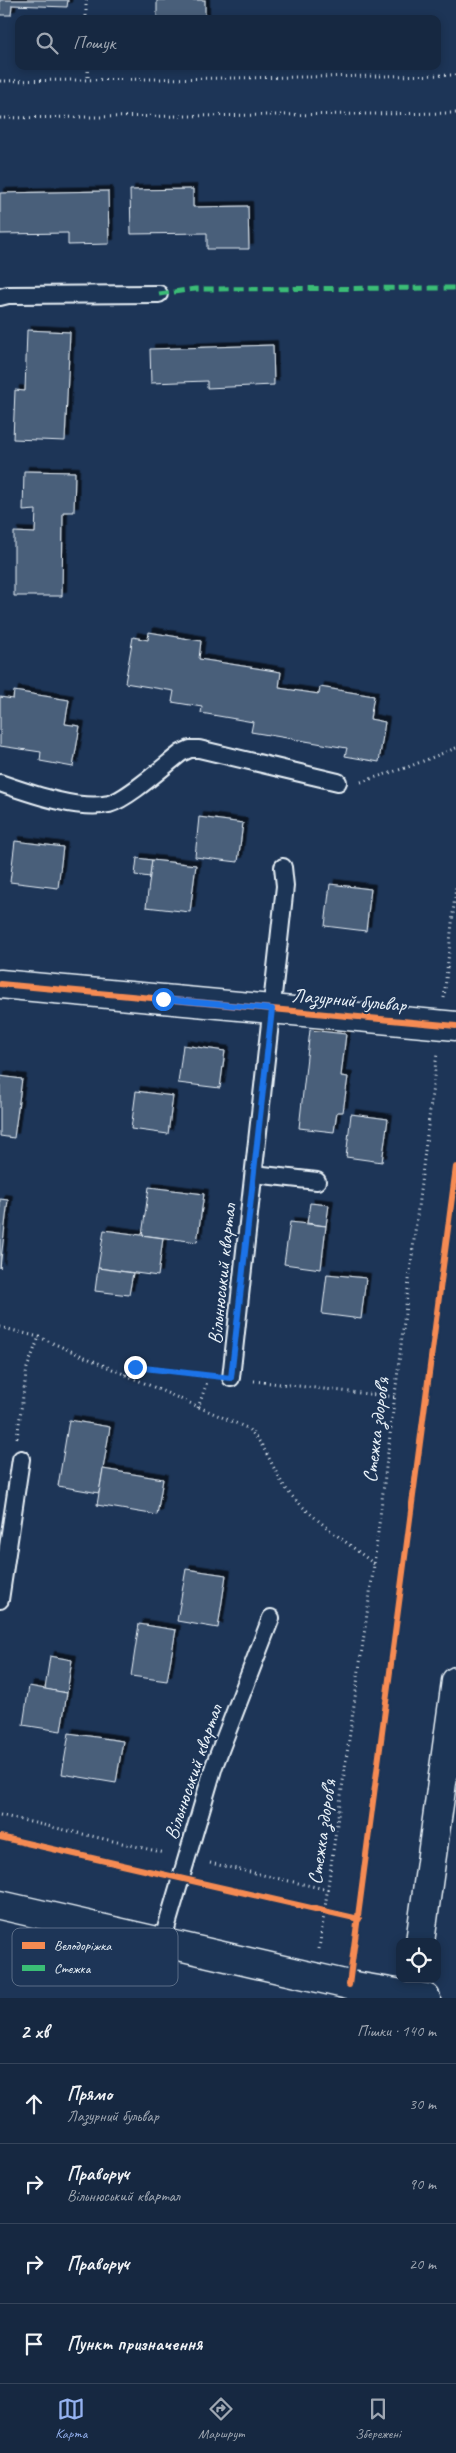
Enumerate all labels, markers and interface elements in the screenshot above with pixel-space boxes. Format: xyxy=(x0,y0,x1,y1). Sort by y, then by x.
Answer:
search box xyxy=(15,15,441,70)
icon: search xyxy=(33,29,61,57)
text: Пошук xyxy=(73,31,115,55)
street label: Лазурний бульвар xyxy=(291,983,409,1019)
route start xyxy=(152,988,175,1011)
street label: Вільнюський квартал xyxy=(202,1201,242,1345)
route end xyxy=(124,1356,147,1379)
street label: Стежка здоров’я xyxy=(357,1375,396,1484)
street label: Вільнюський квартал xyxy=(158,1699,228,1843)
street label: Стежка здоров’я xyxy=(302,1777,343,1886)
legend xyxy=(12,1928,178,1986)
text: Велодоріжка xyxy=(54,1937,112,1954)
map controls xyxy=(396,1938,441,1983)
button: locate xyxy=(396,1938,441,1983)
text: Стежка xyxy=(54,1960,92,1977)
text: 2 хв xyxy=(20,2018,49,2044)
text: Пішки · 140 m xyxy=(357,2021,436,2041)
text: Прямо xyxy=(67,2082,112,2106)
icon: ahead xyxy=(20,2090,48,2118)
text: 30 m xyxy=(409,2094,436,2114)
text: Лазурний бульвар xyxy=(67,2106,159,2126)
text: Праворуч xyxy=(67,2162,129,2186)
icon: right xyxy=(20,2170,48,2198)
text: 90 m xyxy=(409,2174,436,2194)
text: Вільнюський квартал xyxy=(67,2186,180,2206)
icon: right xyxy=(20,2250,48,2278)
text: Праворуч xyxy=(67,2252,129,2276)
text: 20 m xyxy=(409,2254,436,2274)
icon: arrive xyxy=(20,2330,48,2358)
text: Пункт призначення xyxy=(67,2332,202,2356)
tab: Карта xyxy=(55,2395,87,2442)
tab: Маршрут xyxy=(198,2395,244,2442)
tab: Збережені xyxy=(355,2395,401,2442)

